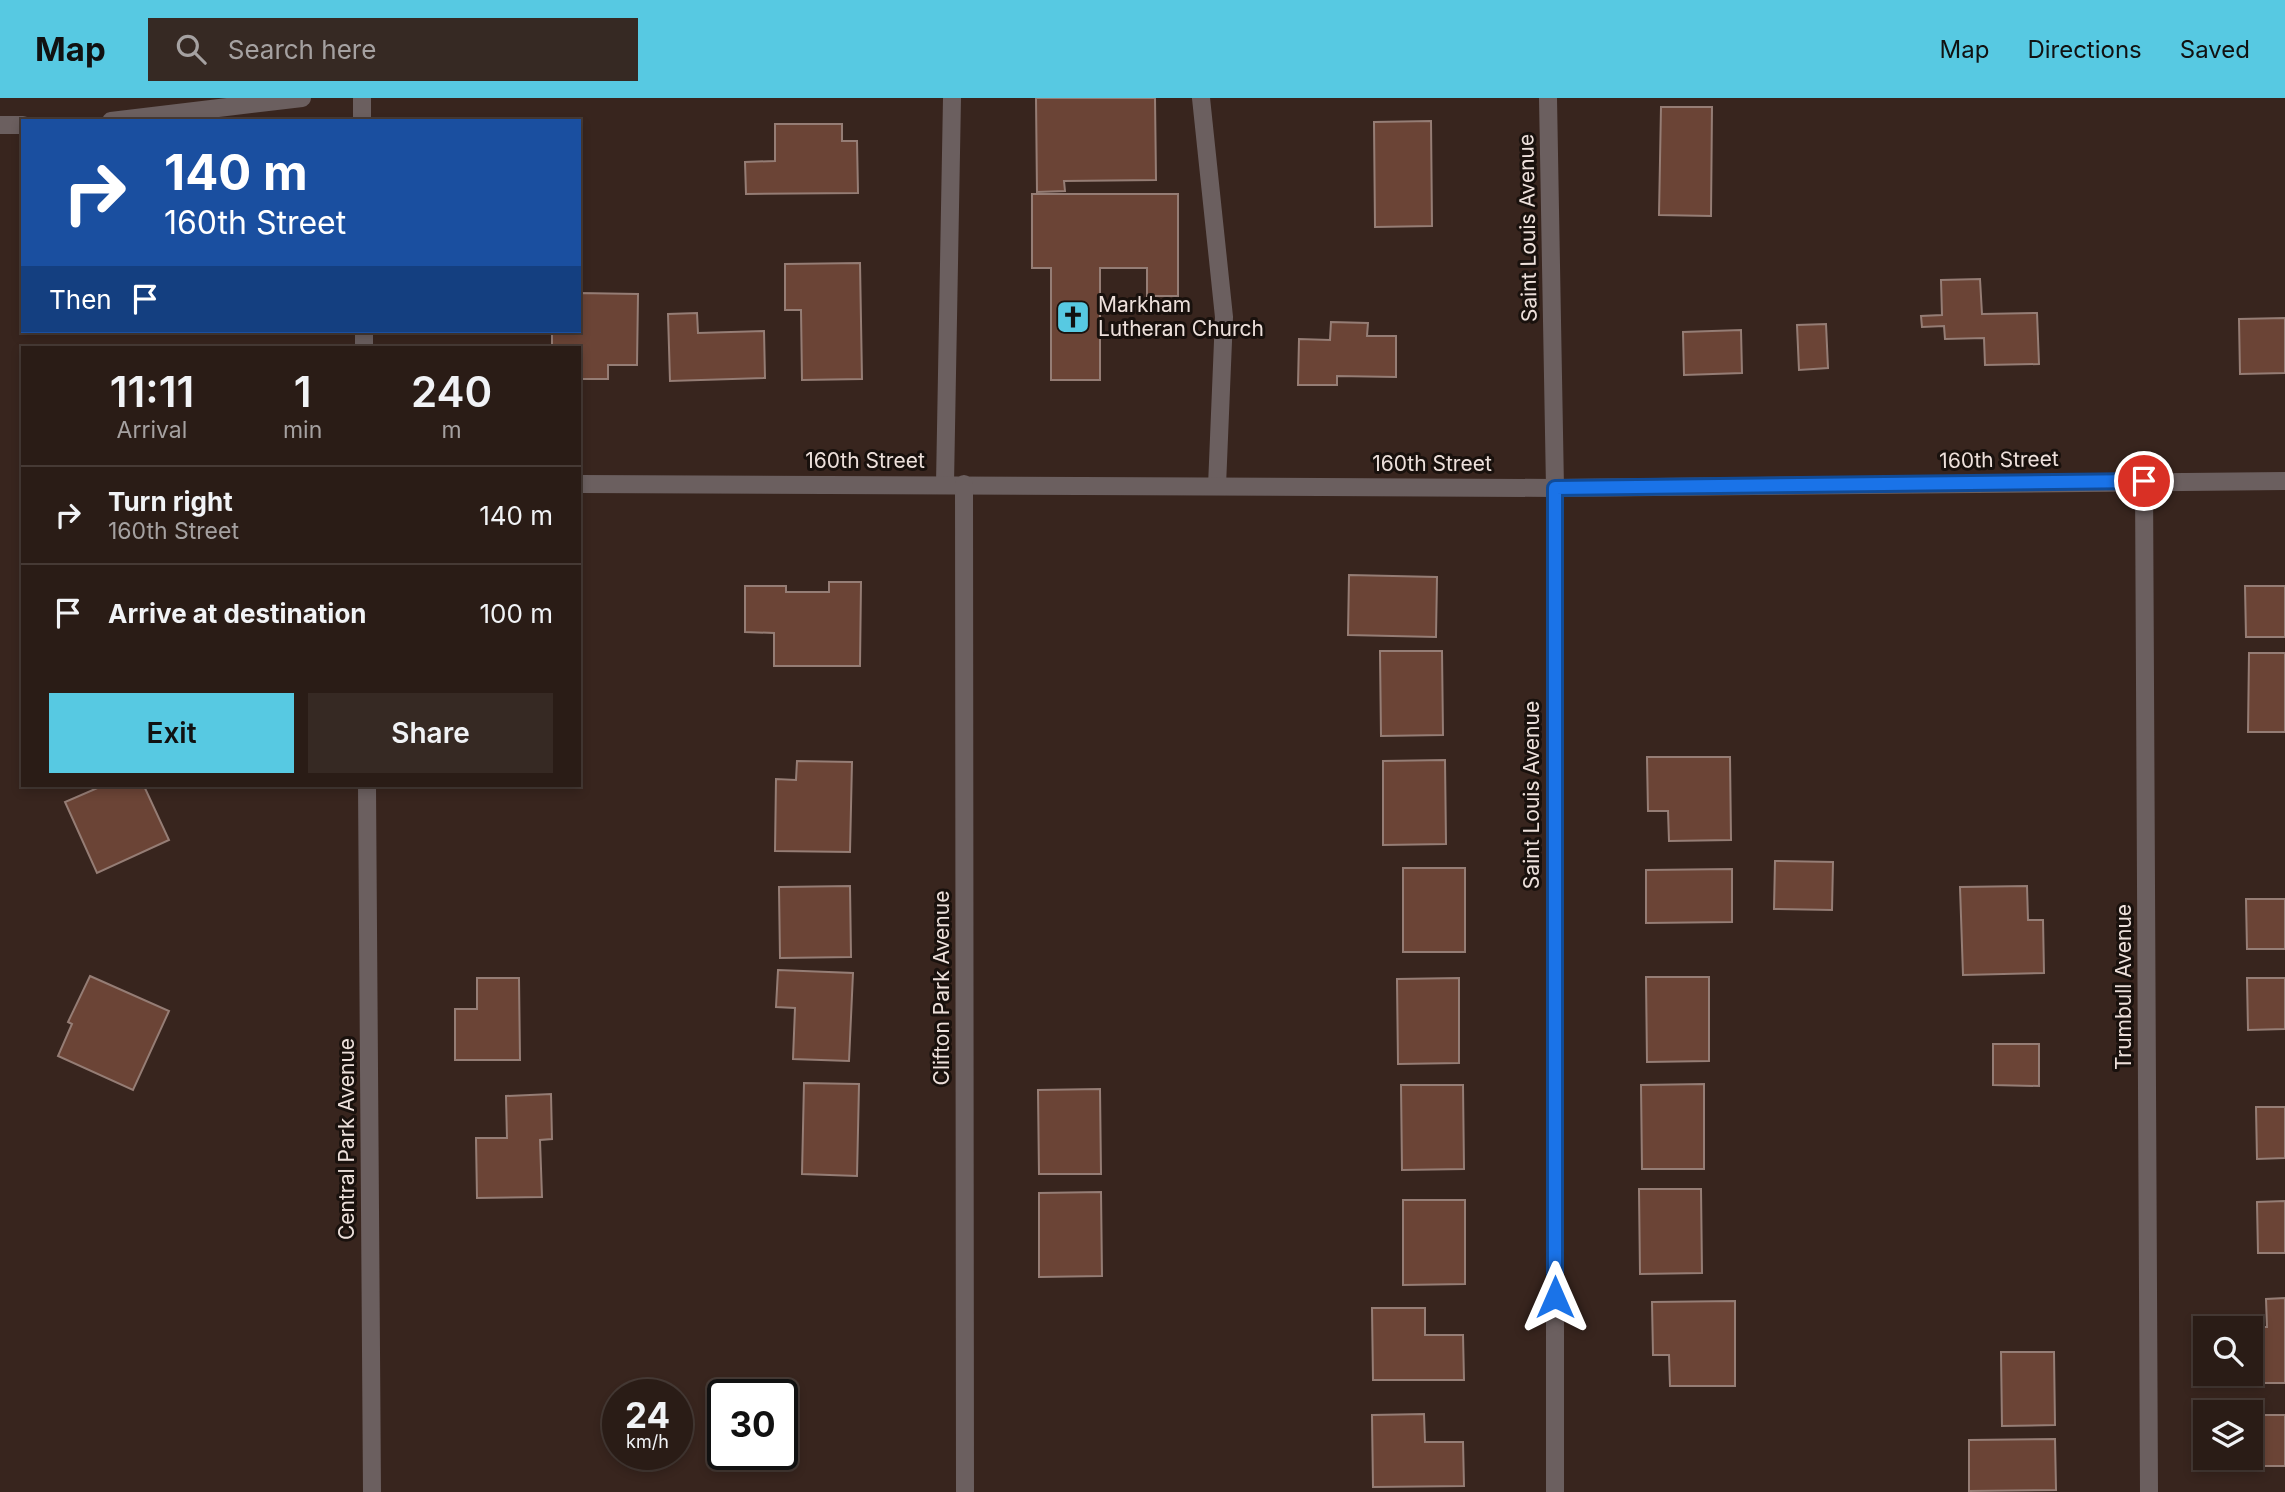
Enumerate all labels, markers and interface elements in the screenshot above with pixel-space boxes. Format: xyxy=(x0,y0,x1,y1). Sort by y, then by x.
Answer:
search box xyxy=(148,18,638,81)
text: Map xyxy=(35,29,106,69)
icon: search xyxy=(172,30,210,68)
text: Search here xyxy=(228,34,376,65)
text: Map xyxy=(1940,35,1989,64)
text: Directions xyxy=(2027,35,2142,64)
text: Saved xyxy=(2180,35,2250,64)
street label: Saint Louis Avenue xyxy=(1513,134,1542,322)
text: 140 m xyxy=(164,143,308,202)
icon: right xyxy=(49,147,140,238)
text: 160th Street xyxy=(164,203,346,242)
icon: arrive xyxy=(126,280,164,318)
text: Then xyxy=(49,284,112,315)
place label: Markham Lutheran Church xyxy=(1098,292,1264,341)
church icon: Markham Lutheran Church xyxy=(1054,298,1092,336)
text: 11:11 xyxy=(110,366,194,417)
text: 1 xyxy=(294,366,311,417)
text: 240 xyxy=(411,366,492,417)
text: Arrival xyxy=(117,416,187,444)
text: min xyxy=(283,416,322,444)
text: m xyxy=(442,416,462,444)
street label: 160th Street xyxy=(1939,446,2059,473)
street label: 160th Street xyxy=(805,448,925,473)
street label: 160th Street xyxy=(1372,451,1492,476)
pin xyxy=(2114,451,2174,511)
icon: arrive xyxy=(2125,462,2163,500)
text: Turn right xyxy=(108,486,233,517)
icon: right xyxy=(49,496,87,534)
text: 140 m xyxy=(479,500,553,531)
text: 160th Street xyxy=(108,517,239,545)
icon: arrive xyxy=(49,594,87,632)
text: Arrive at destination xyxy=(108,598,367,629)
text: 100 m xyxy=(480,598,553,629)
button: Exit xyxy=(49,693,294,773)
button: Share xyxy=(308,693,553,773)
street label: Saint Louis Avenue xyxy=(1519,701,1544,889)
street label: Clifton Park Avenue xyxy=(929,891,954,1085)
street label: Trumbull Avenue xyxy=(2111,904,2136,1070)
street label: Central Park Avenue xyxy=(334,1038,359,1240)
position arrow xyxy=(1518,1260,1592,1334)
map controls xyxy=(2193,1316,2263,1470)
button: search xyxy=(2193,1316,2263,1386)
speed limit sign: 30 xyxy=(707,1379,798,1470)
text: 24 xyxy=(625,1394,670,1436)
button: layers xyxy=(2193,1400,2263,1470)
text: km/h xyxy=(626,1431,669,1452)

